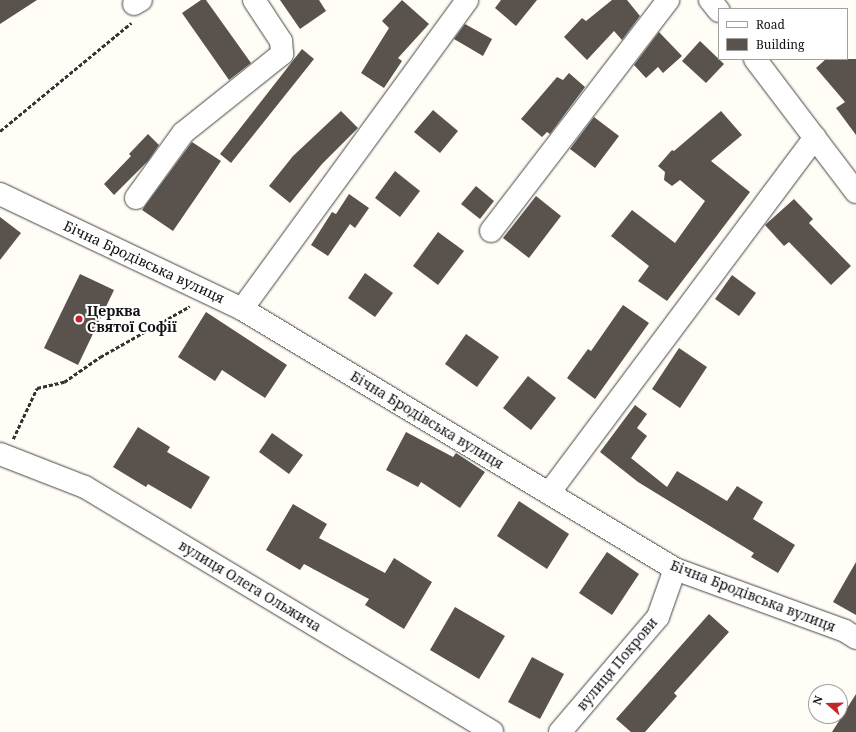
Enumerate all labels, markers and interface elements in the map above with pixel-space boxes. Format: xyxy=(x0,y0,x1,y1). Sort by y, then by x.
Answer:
legend xyxy=(718,8,848,60)
text: Road xyxy=(756,16,785,33)
text: Building xyxy=(756,36,804,53)
street label: Бічна Бродівська вулиця xyxy=(61,217,227,307)
place label: Церква Святої Софії xyxy=(87,303,177,336)
marker: Церква Святої Софії xyxy=(74,314,84,324)
street label: Бічна Бродівська вулиця xyxy=(347,368,507,472)
street label: вулиця Олега Ольжича xyxy=(176,537,324,635)
street label: Бічна Бродівська вулиця xyxy=(668,557,838,635)
street label: вулиця Покрови xyxy=(573,614,661,714)
north arrow xyxy=(808,684,848,724)
text: N xyxy=(809,693,826,707)

